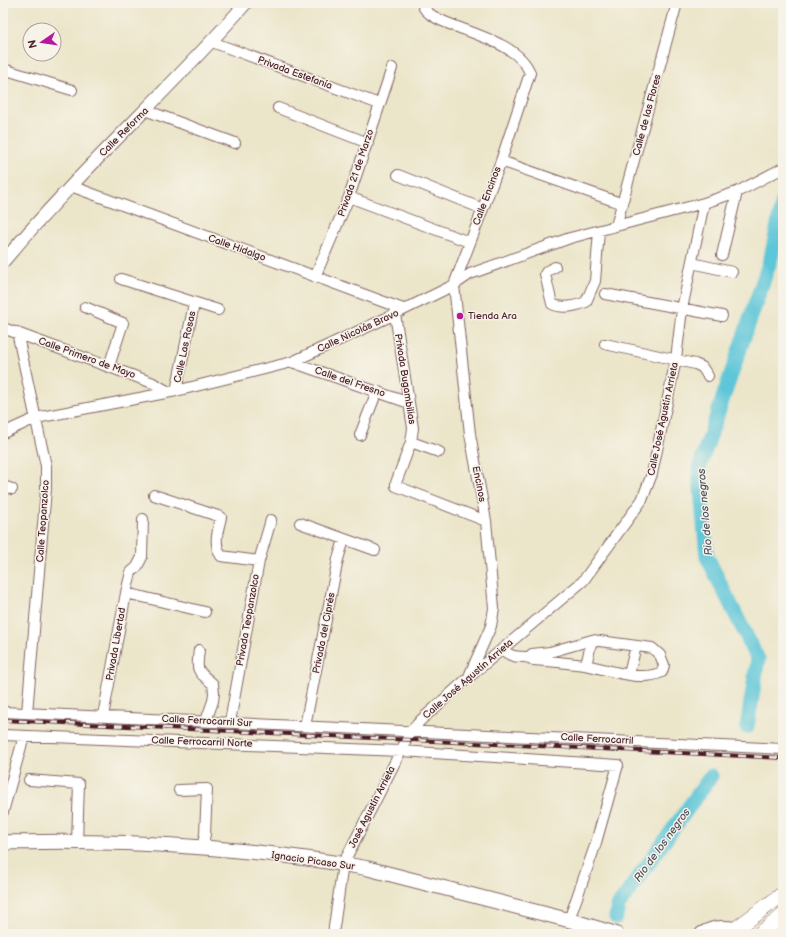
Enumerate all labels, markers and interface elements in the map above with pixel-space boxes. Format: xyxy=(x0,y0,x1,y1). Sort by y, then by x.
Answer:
north arrow xyxy=(22,22,62,62)
text: N xyxy=(25,39,40,50)
street label: Privada Estefanía xyxy=(256,54,334,92)
street label: Calle de las Flores xyxy=(630,73,664,157)
street label: Calle Reforma xyxy=(97,105,151,159)
street label: Privada 21 de Marzo xyxy=(335,128,377,218)
street label: Calle Encinos xyxy=(470,165,504,227)
street label: Calle Hidalgo xyxy=(207,232,268,264)
street label: Calle Nicolás Bravo xyxy=(315,307,401,355)
street label: Calle Las Rosas xyxy=(172,310,198,384)
place label: Tienda Ara xyxy=(468,310,517,322)
marker: Tienda Ara xyxy=(455,311,465,321)
street label: Privada Bugambilias xyxy=(392,333,418,425)
street label: Calle Primero de Mayo xyxy=(37,335,138,381)
street label: Calle José Agustín Arrieta xyxy=(645,361,681,477)
street label: Calle del Fresno xyxy=(313,364,387,400)
street label: Encinos xyxy=(470,465,488,503)
water label: Rio de los negros xyxy=(695,467,715,556)
street label: Calle Teopanzolco xyxy=(34,479,52,563)
street label: Privada Teopanzolco xyxy=(234,573,262,667)
street label: Privada del Ciprés xyxy=(310,591,338,675)
street label: Privada Libertad xyxy=(104,606,128,681)
street label: Calle José Agustín Arrieta xyxy=(420,636,516,721)
street label: Calle Ferrocarril Sur xyxy=(161,713,253,729)
street label: Calle Ferrocarril xyxy=(560,731,634,747)
street label: Calle Ferrocarril Norte xyxy=(151,734,253,750)
street label: José Agustín Arrieta xyxy=(346,764,398,850)
water label: Rio de los negros xyxy=(631,805,693,884)
street label: Ignacio Picaso Sur xyxy=(270,849,356,873)

